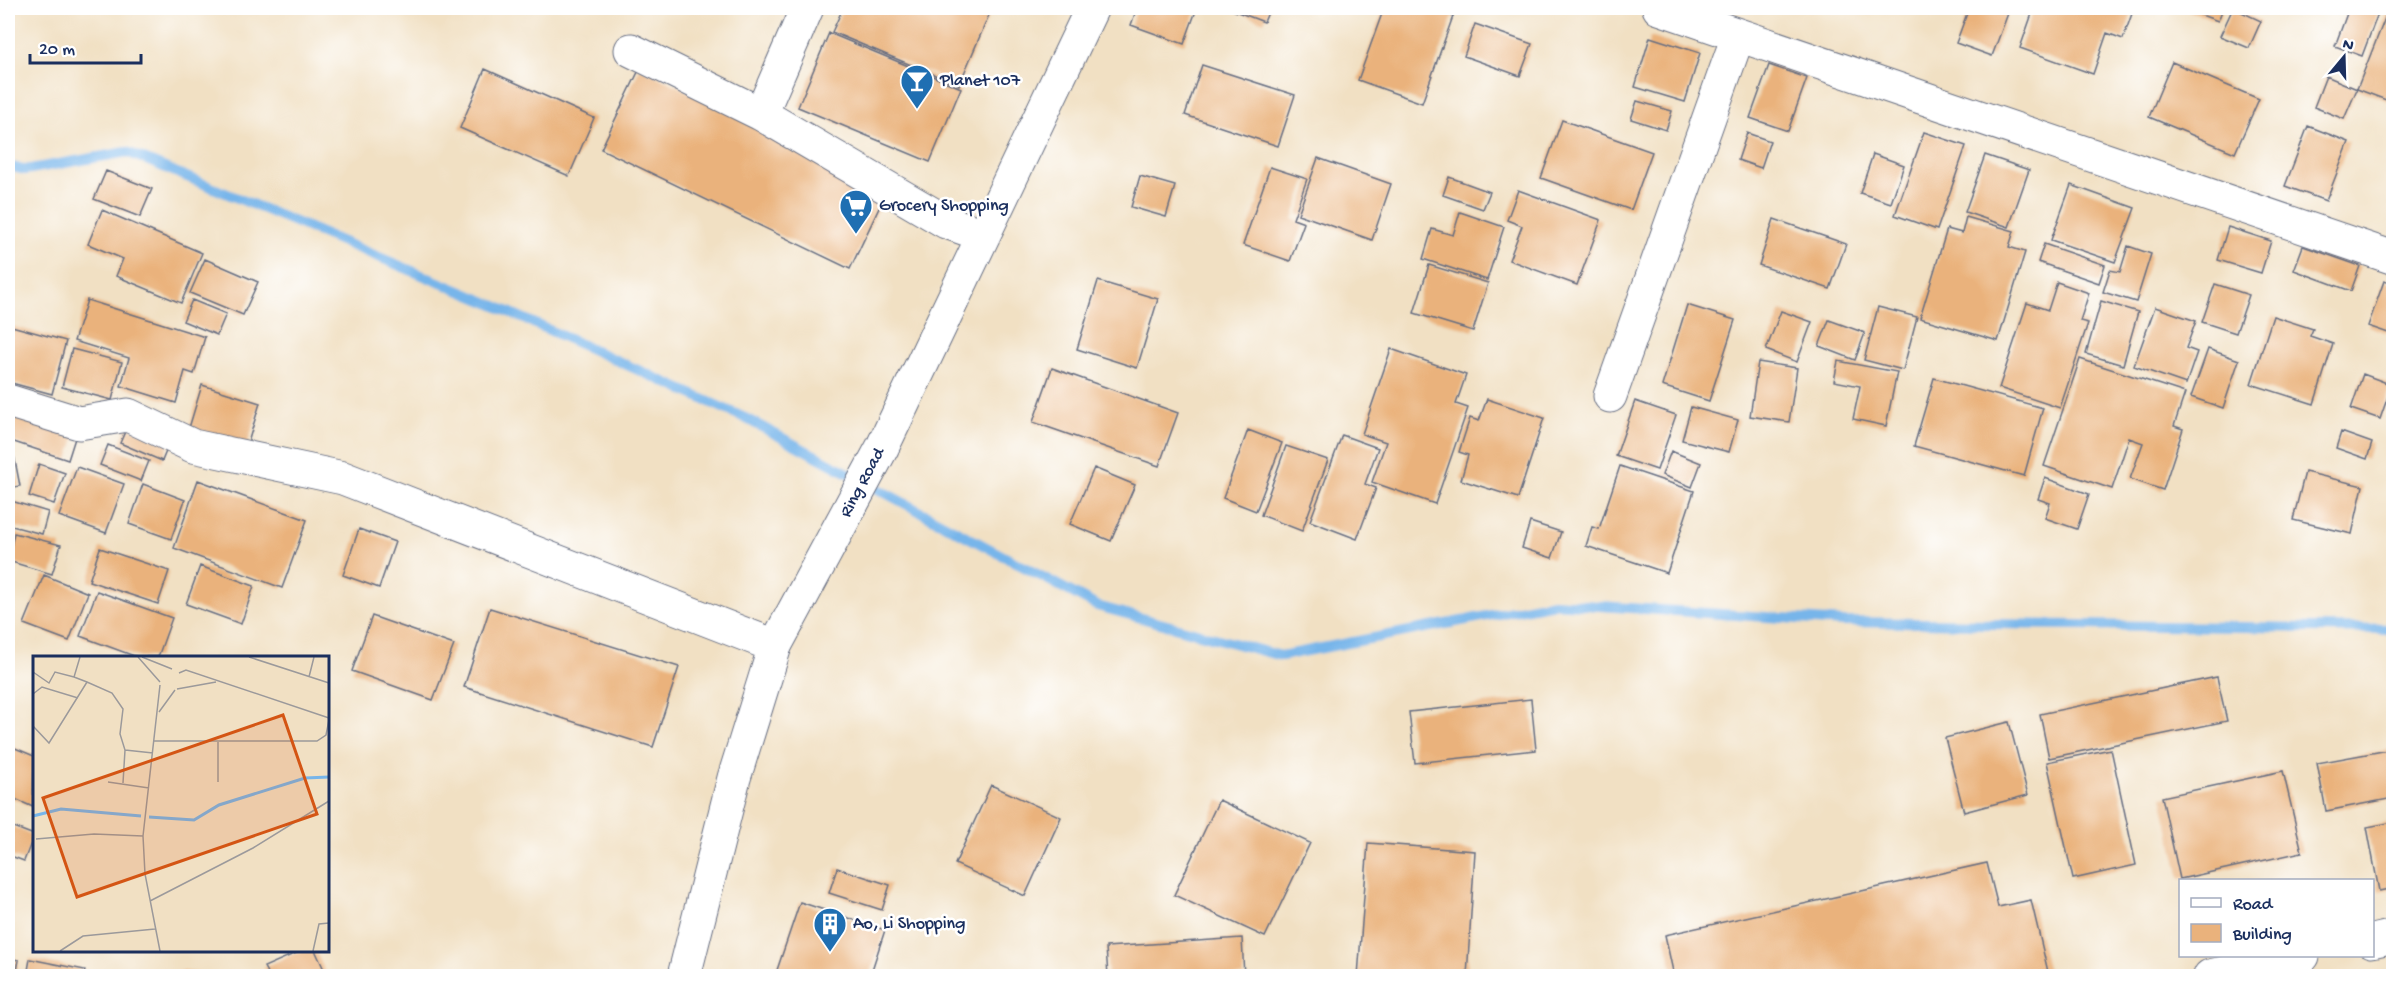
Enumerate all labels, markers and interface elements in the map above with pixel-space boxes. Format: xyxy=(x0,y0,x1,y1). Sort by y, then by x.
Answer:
scale bar xyxy=(30,27,141,65)
north arrow xyxy=(2314,27,2374,87)
text: N xyxy=(2340,35,2356,57)
text: 20 m xyxy=(39,40,75,61)
bar icon: Planet 107 xyxy=(899,63,935,110)
place label: Planet 107 xyxy=(939,71,1021,92)
supermarket icon: Grocery Shopping xyxy=(838,188,874,235)
place label: Grocery Shopping xyxy=(879,196,1009,217)
street label: Ring Road xyxy=(836,443,891,521)
inset map xyxy=(33,656,328,951)
legend xyxy=(2179,879,2374,957)
text: Road xyxy=(2233,895,2274,916)
building icon: Ao, Li Shopping xyxy=(812,906,848,953)
place label: Ao, Li Shopping xyxy=(853,914,965,935)
text: Building xyxy=(2232,925,2292,946)

